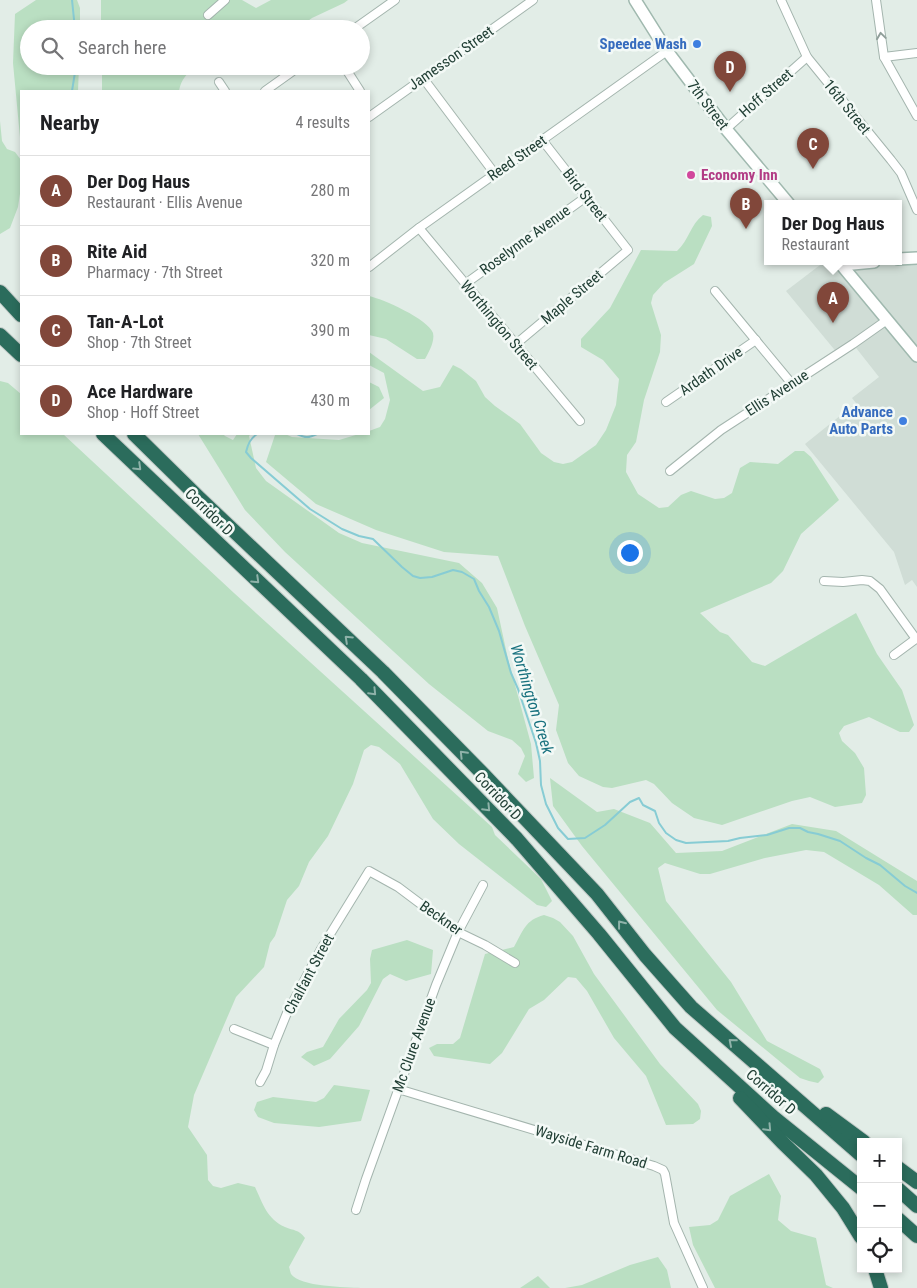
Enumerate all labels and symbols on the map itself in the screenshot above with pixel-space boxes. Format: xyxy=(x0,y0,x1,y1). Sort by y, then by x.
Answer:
street label: Jamesson Street xyxy=(405,22,497,94)
one-way arrow xyxy=(876,31,886,40)
place label: Speedee Wash xyxy=(600,35,687,53)
marker: Speedee Wash xyxy=(691,38,703,50)
pin: D xyxy=(714,51,746,92)
street label: Hoff Street xyxy=(736,65,796,121)
street label: 16th Street xyxy=(820,76,874,138)
street label: 7th Street xyxy=(683,77,733,133)
pin: C xyxy=(797,128,829,169)
street label: Reed Street xyxy=(484,131,550,185)
street label: Bird Street xyxy=(559,165,611,225)
place label: Economy Inn xyxy=(701,166,778,184)
marker: Economy Inn xyxy=(685,169,697,181)
pin: B xyxy=(730,188,762,229)
street label: Roselynne Avenue xyxy=(476,201,574,279)
street label: Maple Street xyxy=(537,266,607,328)
street label: Worthington Street xyxy=(456,277,542,373)
pin: A xyxy=(817,282,849,323)
street label: Ardath Drive xyxy=(676,343,746,399)
street label: Ellis Avenue xyxy=(742,366,812,420)
place label: Advance Auto Parts xyxy=(829,403,893,438)
marker: Advance Auto Parts xyxy=(897,415,909,427)
one-way arrow xyxy=(133,462,142,471)
street label: Corridor D xyxy=(181,485,237,539)
your location xyxy=(617,540,643,566)
one-way arrow xyxy=(250,574,259,583)
one-way arrow xyxy=(345,636,354,645)
water label: Worthington Creek xyxy=(506,642,558,757)
one-way arrow xyxy=(368,686,377,695)
one-way arrow xyxy=(460,750,469,759)
street label: Corridor D xyxy=(471,768,525,824)
one-way arrow xyxy=(481,802,490,811)
street label: Beckner xyxy=(416,897,466,939)
one-way arrow xyxy=(618,921,626,930)
street label: Chalfant Street xyxy=(280,931,338,1017)
street label: Mc Clure Avenue xyxy=(389,995,439,1095)
one-way arrow xyxy=(728,1039,737,1048)
street label: Corridor D xyxy=(742,1065,800,1119)
street label: Wayside Farm Road xyxy=(533,1121,649,1173)
one-way arrow xyxy=(762,1122,771,1131)

